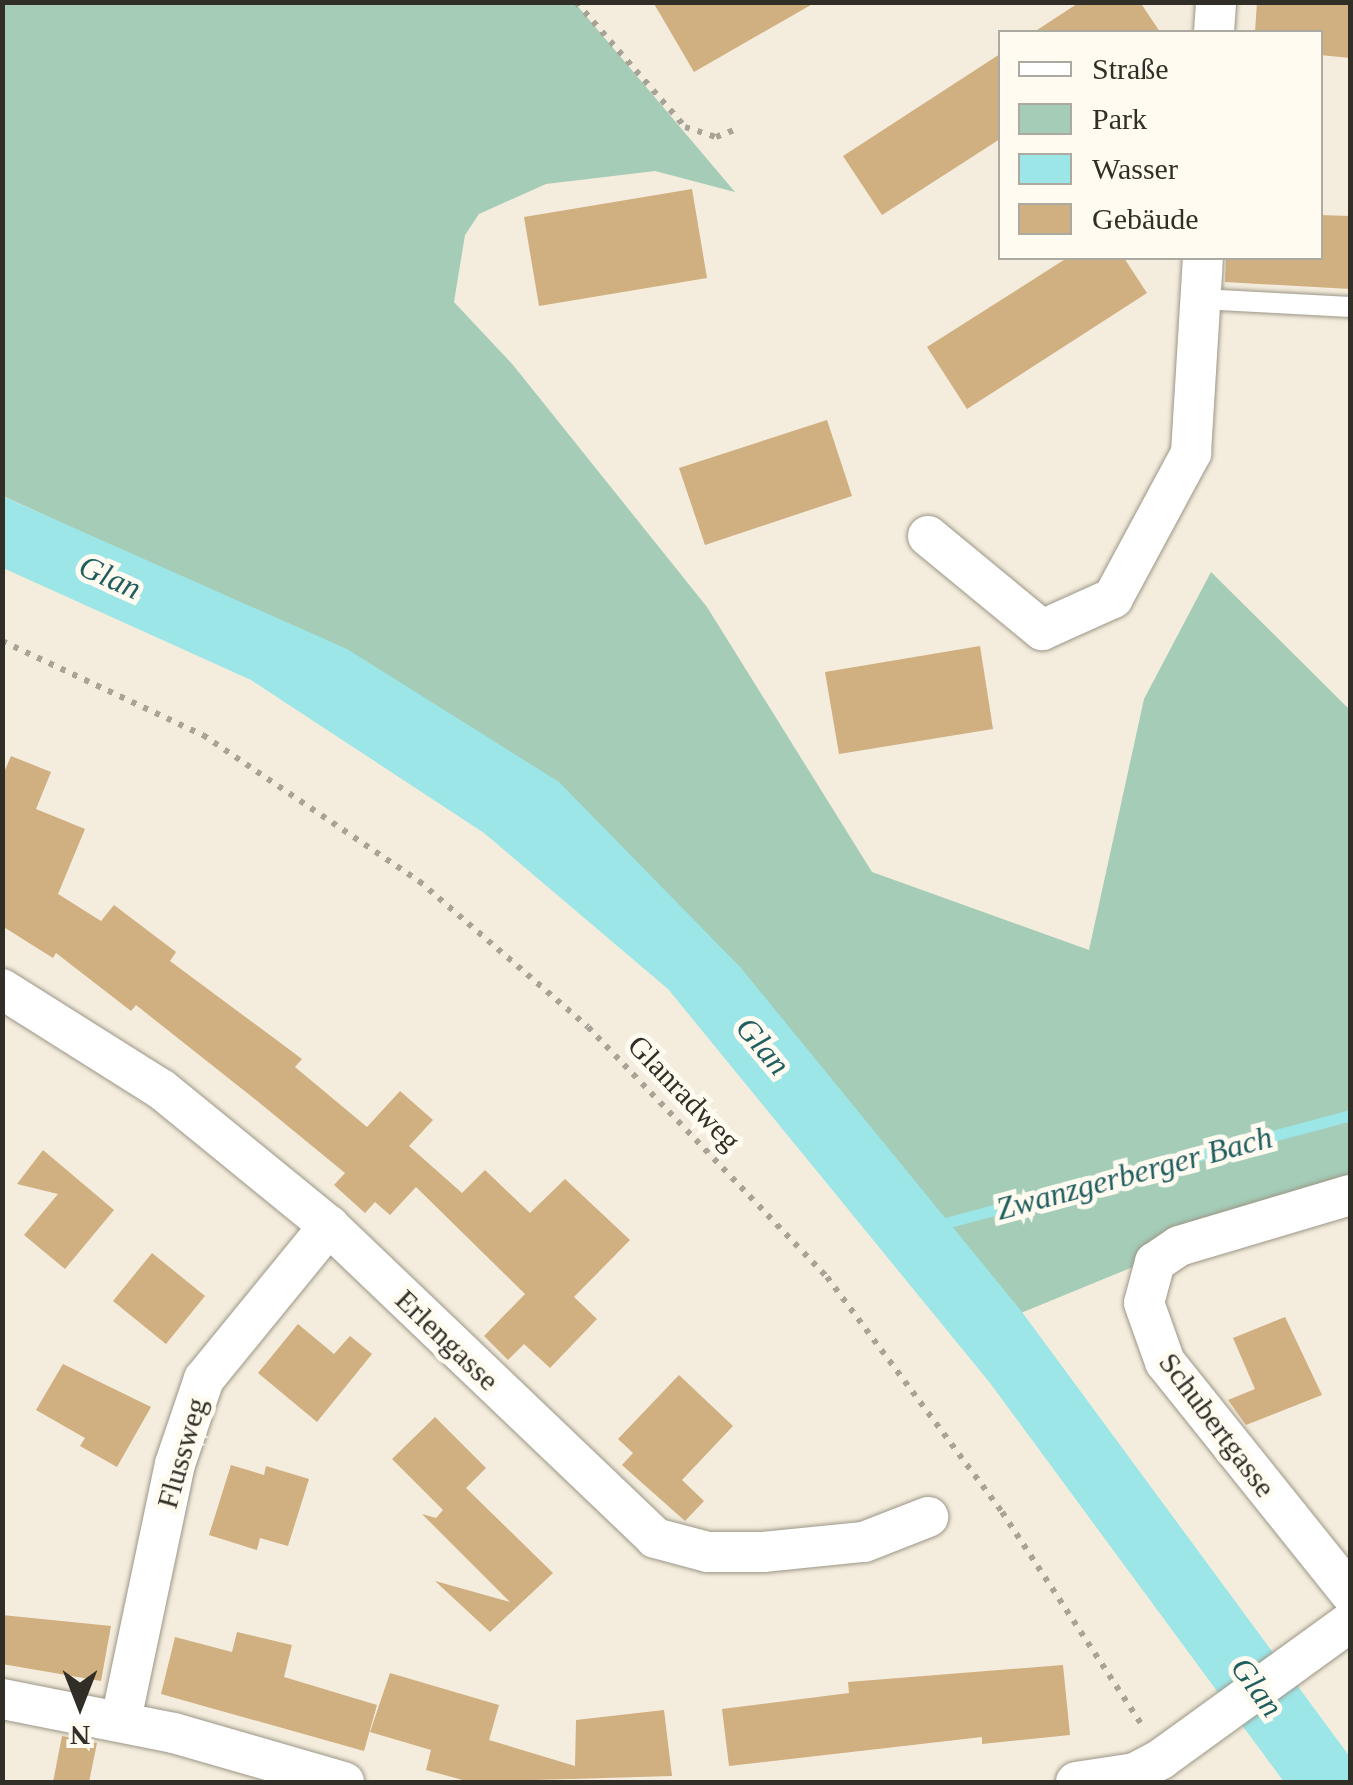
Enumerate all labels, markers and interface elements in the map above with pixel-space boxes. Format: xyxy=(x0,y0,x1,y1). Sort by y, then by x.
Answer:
legend xyxy=(998,30,1323,260)
text: Straße xyxy=(1092,52,1169,85)
text: Park xyxy=(1092,102,1147,135)
text: Wasser xyxy=(1092,152,1178,185)
text: Gebäude xyxy=(1092,202,1199,235)
water label: Glan xyxy=(73,546,147,608)
water label: Glan xyxy=(728,1009,798,1083)
street label: Glanradweg xyxy=(620,1028,748,1158)
water label: Zwanzgerberger Bach xyxy=(992,1118,1276,1228)
street label: Erlengasse xyxy=(388,1282,506,1398)
street label: Schubertgasse xyxy=(1151,1346,1283,1504)
street label: Flussweg xyxy=(149,1394,215,1512)
water label: Glan xyxy=(1223,1650,1291,1724)
north arrow xyxy=(30,1655,130,1755)
text: N xyxy=(70,1720,90,1751)

